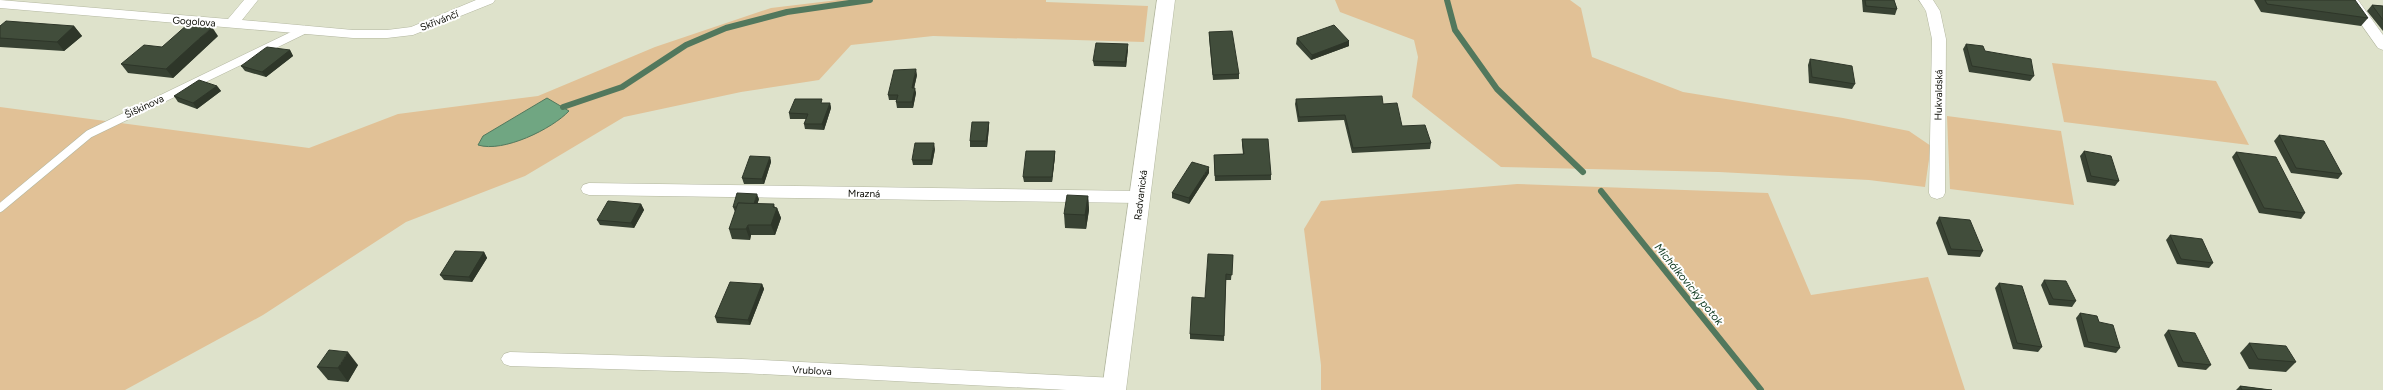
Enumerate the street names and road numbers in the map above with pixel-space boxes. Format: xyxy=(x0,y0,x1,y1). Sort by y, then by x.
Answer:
street label: Skřivánčí xyxy=(418,7,461,34)
street label: Gogolova xyxy=(172,14,216,29)
street label: Hukvaldská xyxy=(1932,70,1945,120)
street label: Šiškinova xyxy=(123,92,166,121)
street label: Radvanická xyxy=(1131,169,1150,221)
street label: Mrazná xyxy=(848,187,880,200)
street label: Vrublova xyxy=(792,363,832,378)

